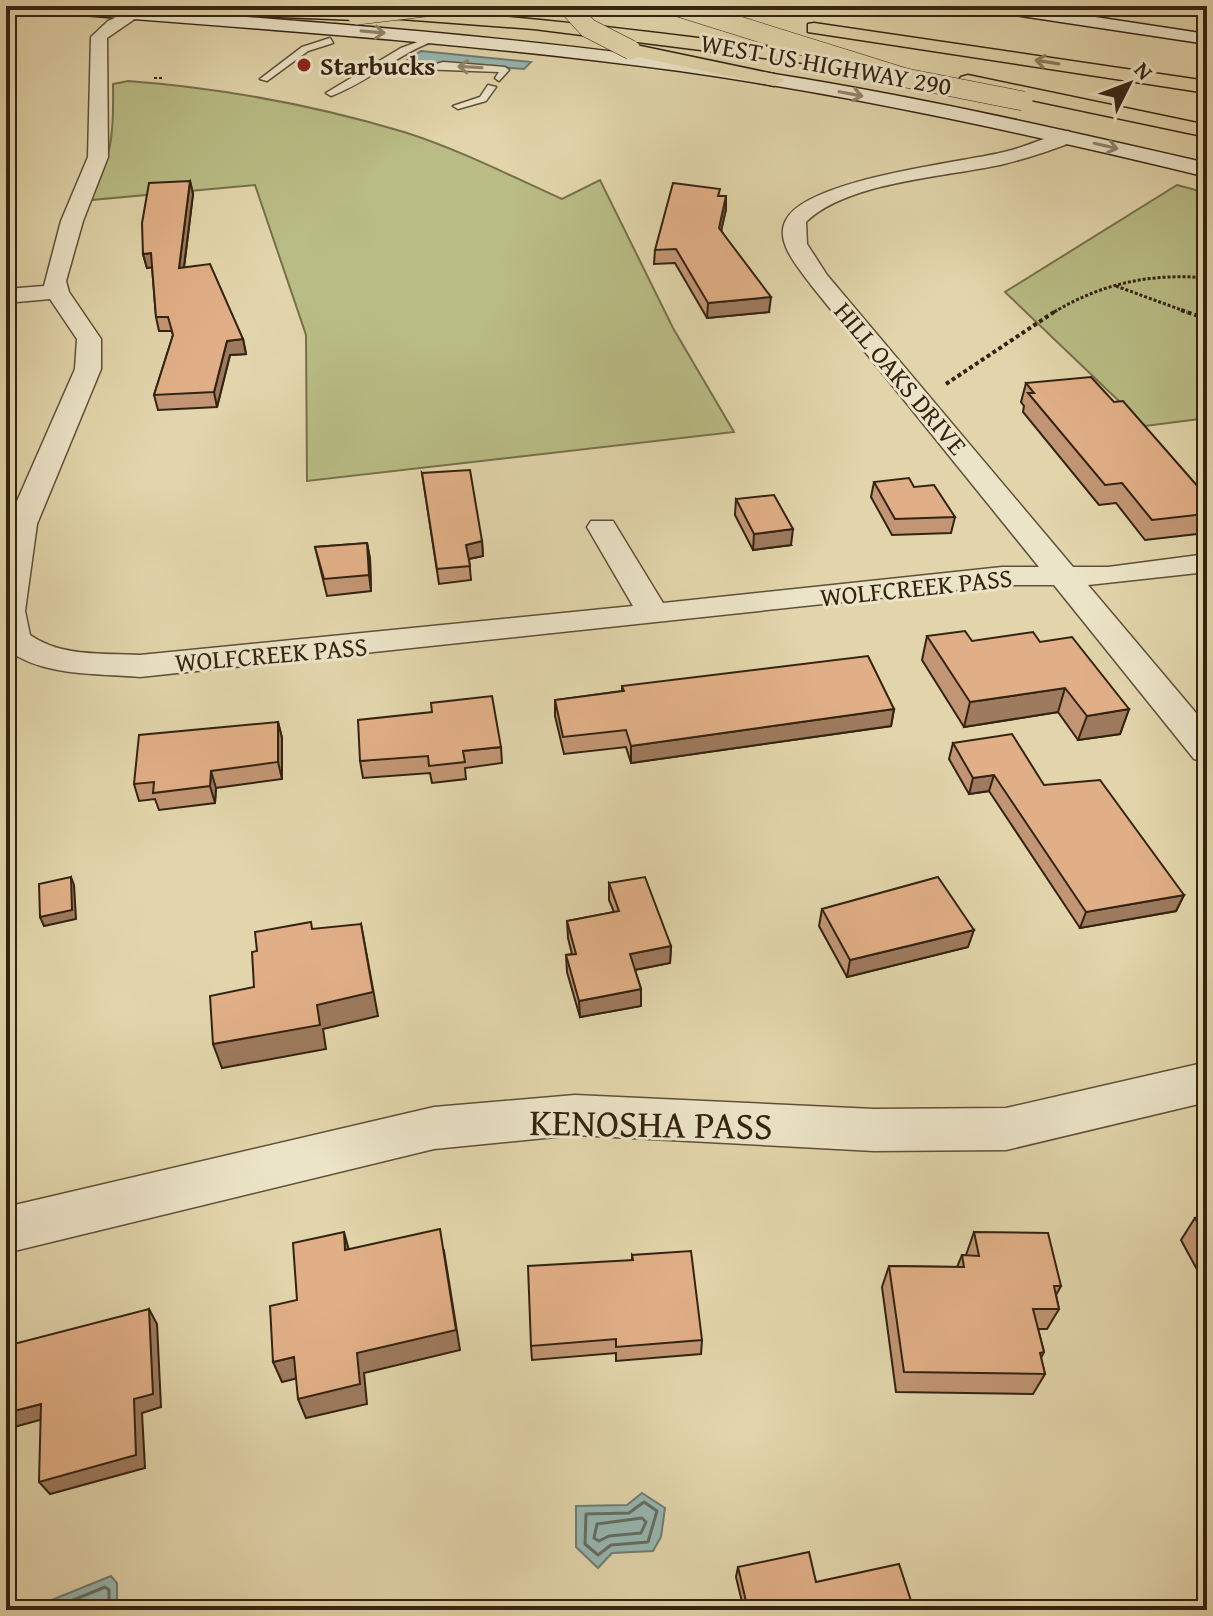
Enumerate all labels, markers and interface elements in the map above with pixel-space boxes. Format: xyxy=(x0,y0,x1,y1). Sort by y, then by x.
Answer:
street label: WEST US HIGHWAY 290 xyxy=(698,23,954,105)
one-way arrow xyxy=(359,25,386,40)
north arrow xyxy=(1089,44,1169,124)
place label: Starbucks xyxy=(320,46,435,85)
one-way arrow xyxy=(1035,54,1060,69)
text: N xyxy=(1127,54,1161,87)
marker: Starbucks xyxy=(295,56,313,74)
one-way arrow xyxy=(457,59,484,74)
one-way arrow xyxy=(838,87,863,102)
one-way arrow xyxy=(1092,139,1118,154)
street label: HILL OAKS DRIVE xyxy=(825,293,977,463)
street label: WOLFCREEK PASS xyxy=(818,558,1014,616)
street label: WOLFCREEK PASS xyxy=(173,626,369,682)
street label: KENOSHA PASS xyxy=(529,1093,773,1153)

